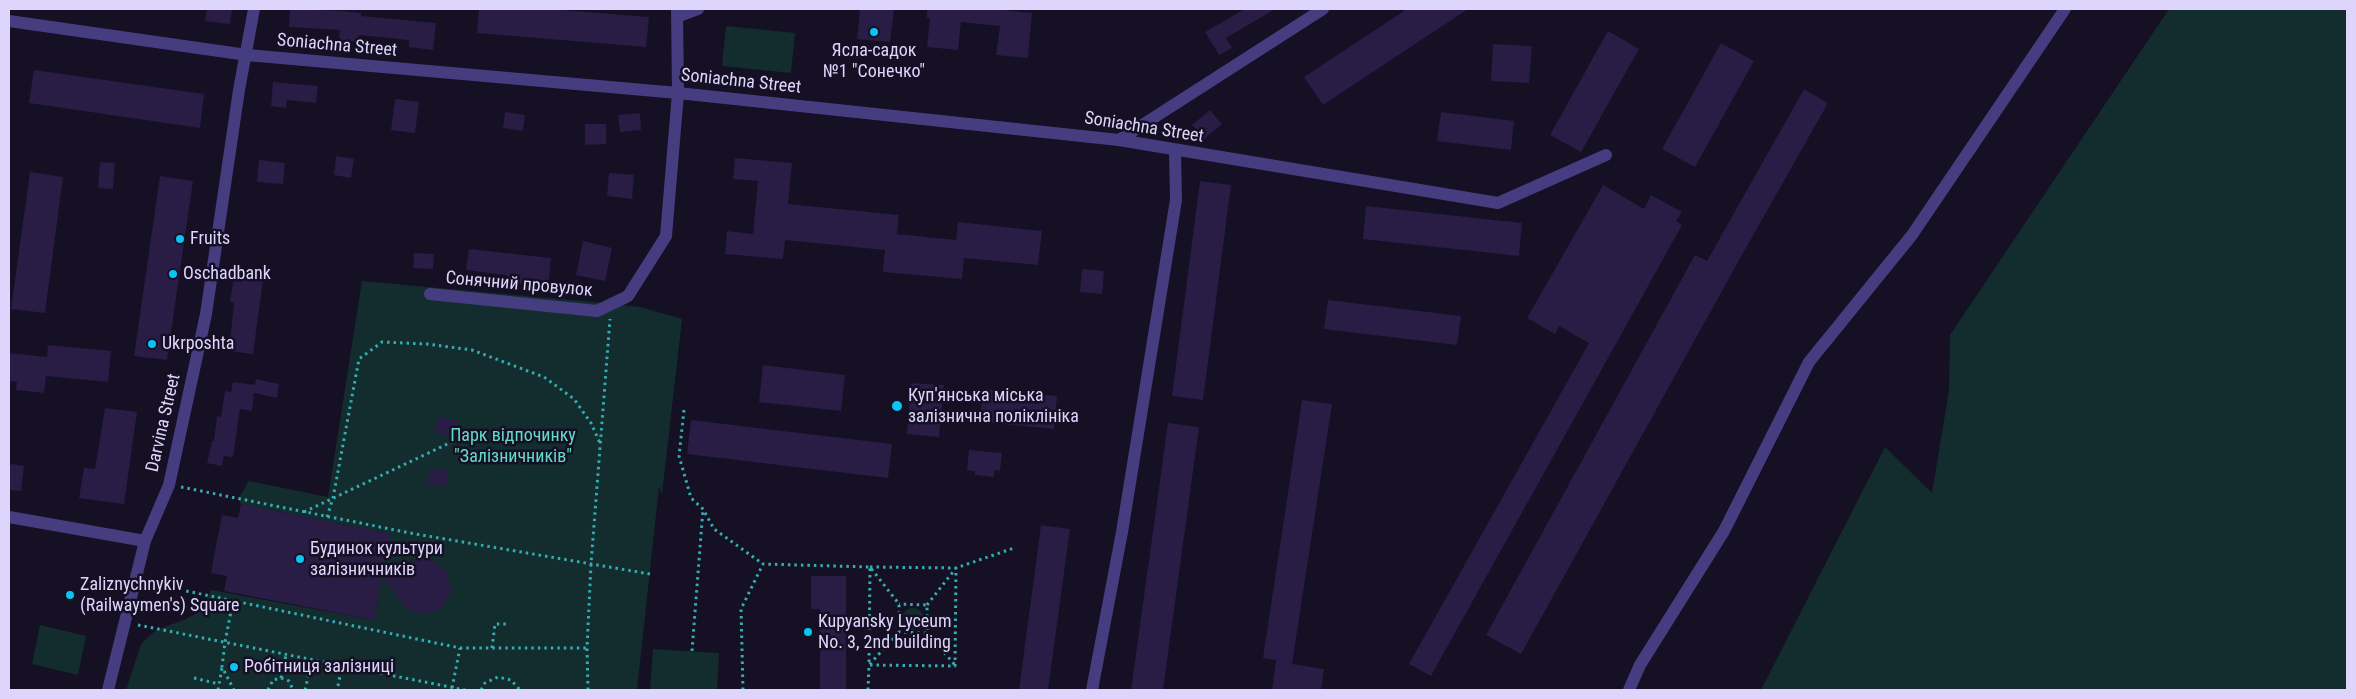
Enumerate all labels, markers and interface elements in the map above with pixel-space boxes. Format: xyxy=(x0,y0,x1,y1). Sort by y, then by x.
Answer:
marker: Ясла-садок №1 "Сонечко" xyxy=(868,26,880,38)
street label: Soniachna Street xyxy=(276,30,398,62)
place label: Ясла-садок №1 "Сонечко" xyxy=(823,40,925,82)
street label: Soniachna Street xyxy=(680,65,802,99)
street label: Soniachna Street xyxy=(1083,108,1205,148)
place label: Fruits xyxy=(190,228,230,250)
marker: Fruits xyxy=(174,233,186,245)
place label: Oschadbank xyxy=(183,263,271,285)
marker: Oschadbank xyxy=(167,268,179,280)
street label: Сонячний провулок xyxy=(445,268,593,302)
place label: Ukrposhta xyxy=(162,333,234,355)
marker: Ukrposhta xyxy=(146,338,158,350)
street label: Darvina Street xyxy=(142,372,186,474)
place label: Куп'янська міська залізнична поліклініка xyxy=(908,385,1079,428)
marker: Куп'янська міська залізнична поліклініка xyxy=(890,399,904,413)
park label: Парк відпочинку "Залізничників" xyxy=(450,425,576,468)
place label: Будинок культури залізничників xyxy=(310,538,443,580)
marker: Будинок культури залізничників xyxy=(294,553,306,565)
place label: Zaliznychnykiv (Railwaymen's) Square xyxy=(80,574,240,616)
marker: Zaliznychnykiv (Railwaymen's) Square xyxy=(64,589,76,601)
place label: Kupyansky Lyceum No. 3, 2nd building xyxy=(818,611,952,654)
marker: Kupyansky Lyceum No. 3, 2nd building xyxy=(802,626,814,638)
place label: Робітниця залізниці xyxy=(244,656,394,678)
marker: Робітниця залізниці xyxy=(228,661,240,673)

